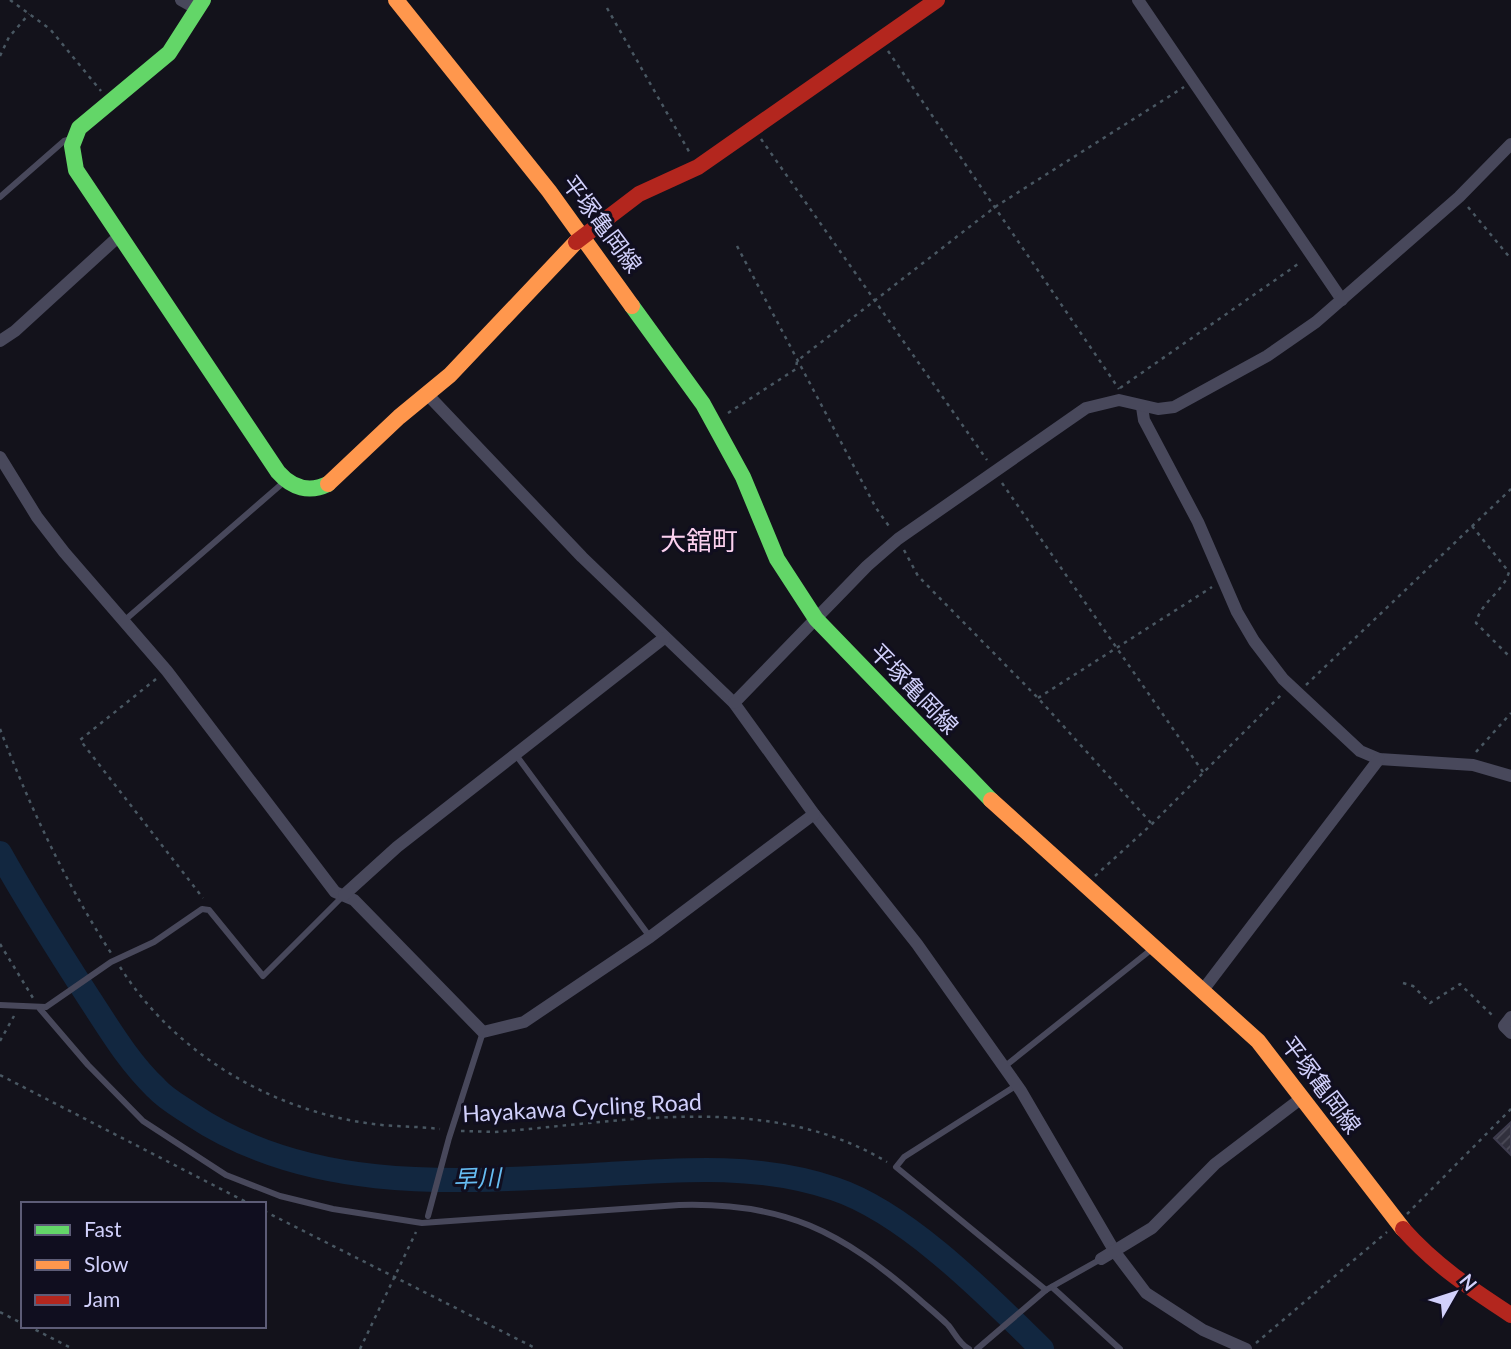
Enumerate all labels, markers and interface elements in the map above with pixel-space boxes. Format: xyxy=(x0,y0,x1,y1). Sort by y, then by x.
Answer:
street label: 平塚亀岡線 xyxy=(557,169,649,278)
district label: 大舘町 xyxy=(660,524,738,556)
street label: 平塚亀岡線 xyxy=(865,637,965,739)
street label: 平塚亀岡線 xyxy=(1276,1030,1368,1139)
street label: Hayakawa Cycling Road xyxy=(461,1087,702,1127)
water label: 早川 xyxy=(452,1162,504,1193)
legend xyxy=(21,1202,266,1328)
text: Fast xyxy=(84,1216,122,1241)
text: Slow xyxy=(84,1251,129,1276)
north arrow xyxy=(1420,1258,1490,1328)
text: N xyxy=(1455,1269,1482,1295)
text: Jam xyxy=(84,1286,120,1311)

